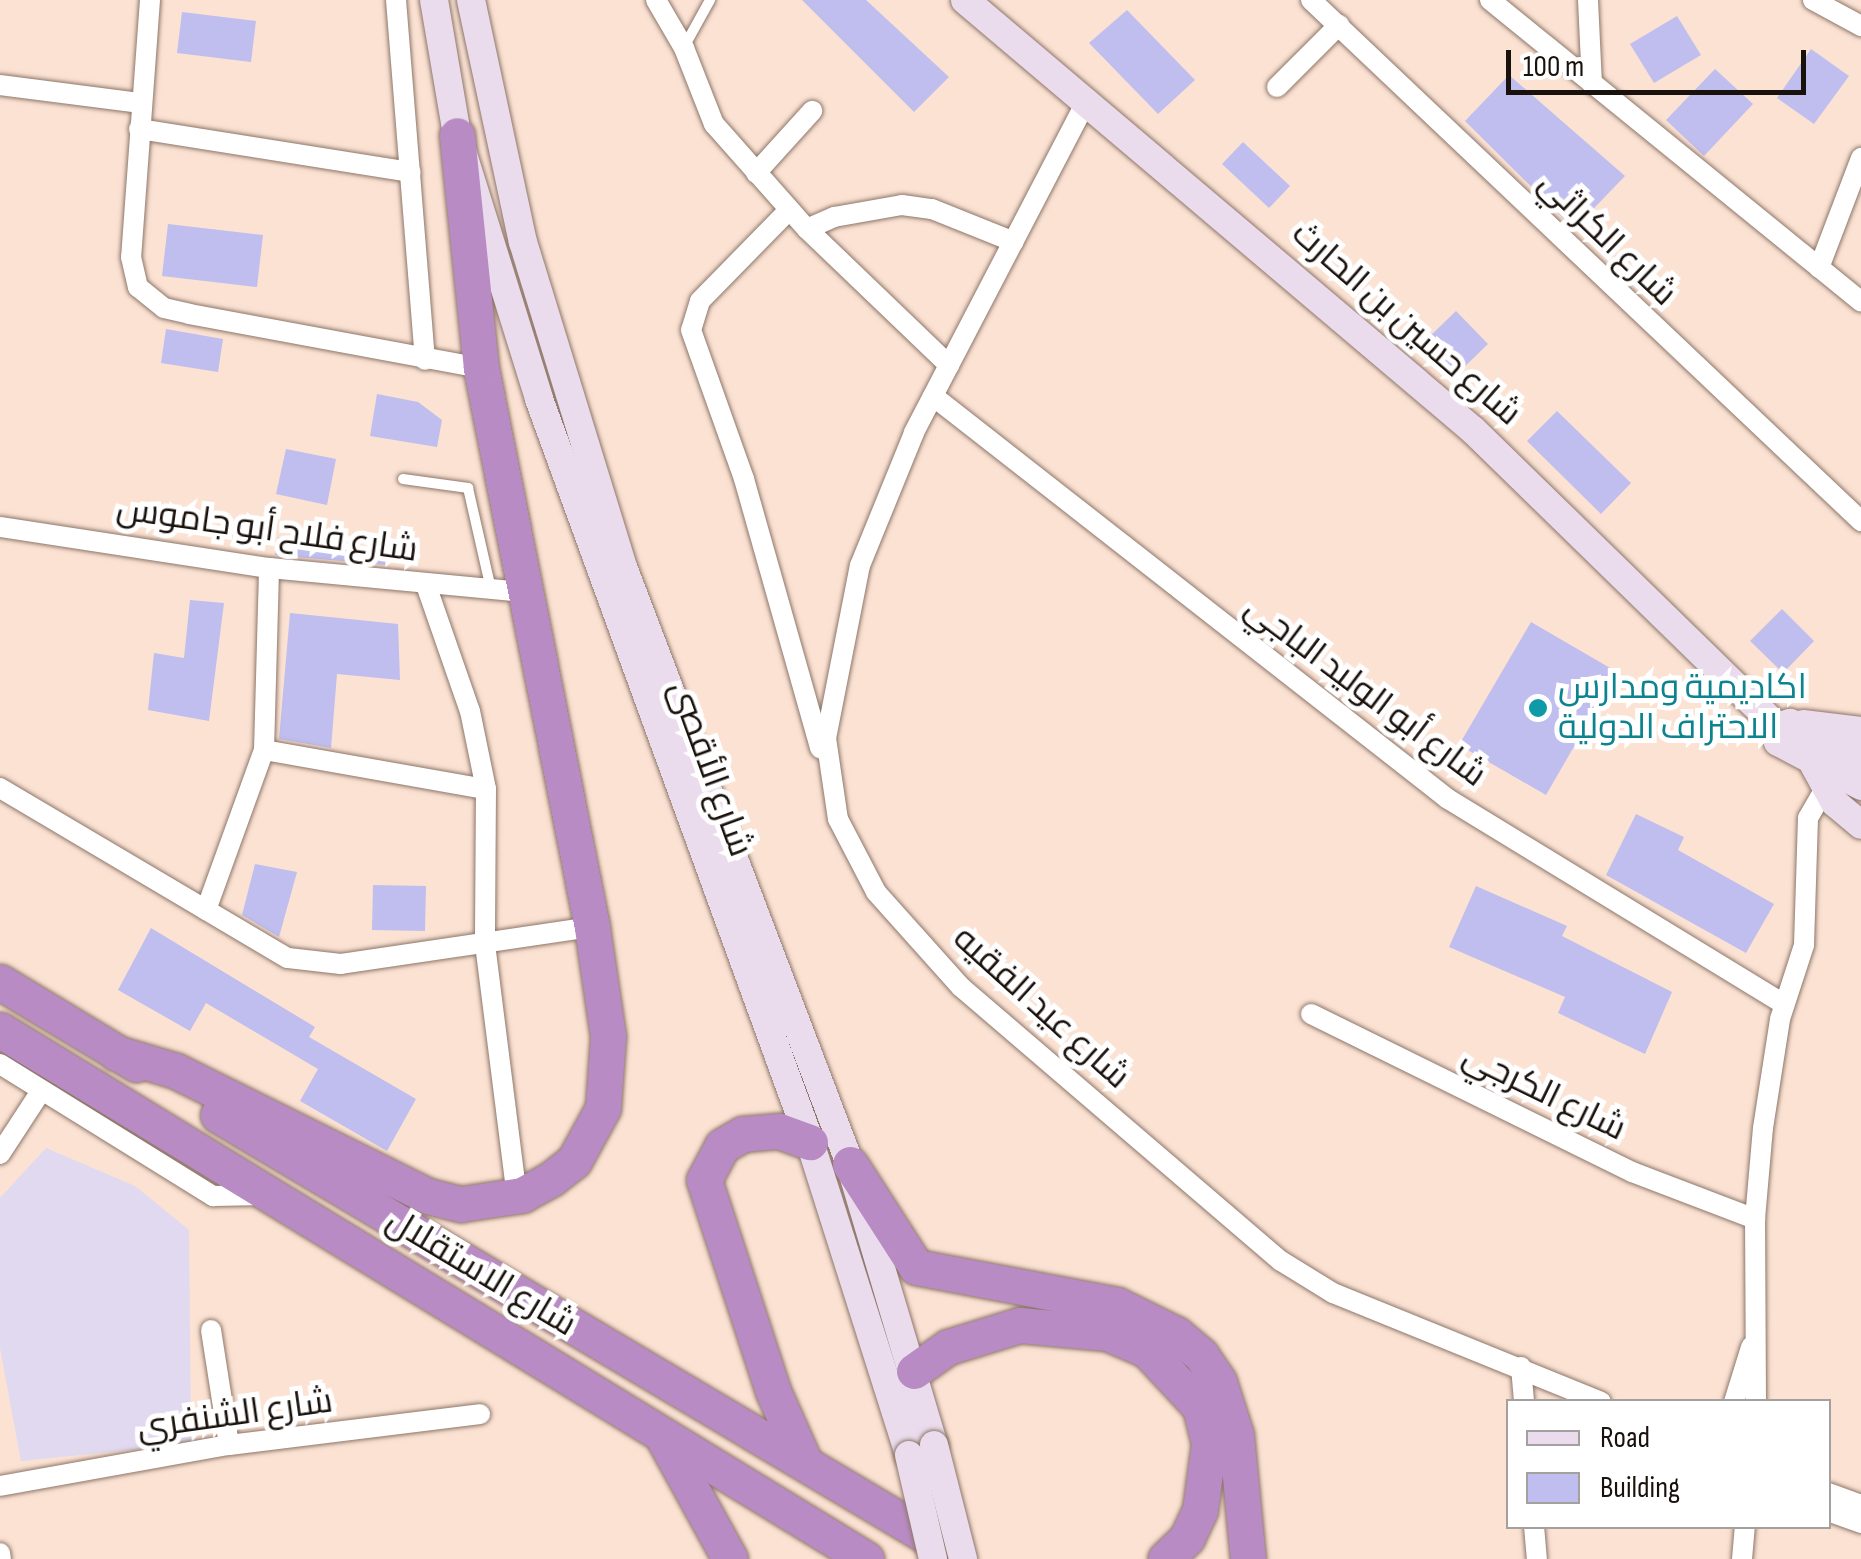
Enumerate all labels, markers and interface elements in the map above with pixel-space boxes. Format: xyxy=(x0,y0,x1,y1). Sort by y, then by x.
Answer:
scale bar xyxy=(1511,30,1811,92)
text: 100 m xyxy=(1523,49,1584,85)
street label: شارع الكراثي xyxy=(1529,163,1685,315)
street label: شارع حسين بن الحارث xyxy=(1283,213,1529,435)
street label: شارع فلاح أبو جاموس xyxy=(114,488,420,572)
street label: شارع أبو الوليد الباجي xyxy=(1236,588,1494,796)
place label: اكاديمية ومدارس الاحتراف الدولية xyxy=(1558,667,1807,749)
street label: شارع الأقصى xyxy=(659,676,761,862)
marker: اكاديمية ومدارس الاحتراف الدولية xyxy=(1527,697,1549,719)
street label: شارع عيد الفقيه xyxy=(944,918,1138,1098)
street label: شارع الكرجي xyxy=(1456,1035,1632,1151)
street label: شارع الاستقلال xyxy=(379,1200,583,1346)
street label: شارع الشنفري xyxy=(135,1380,335,1450)
legend xyxy=(1506,1399,1831,1529)
text: Road xyxy=(1600,1420,1650,1456)
text: Building xyxy=(1600,1470,1680,1506)

